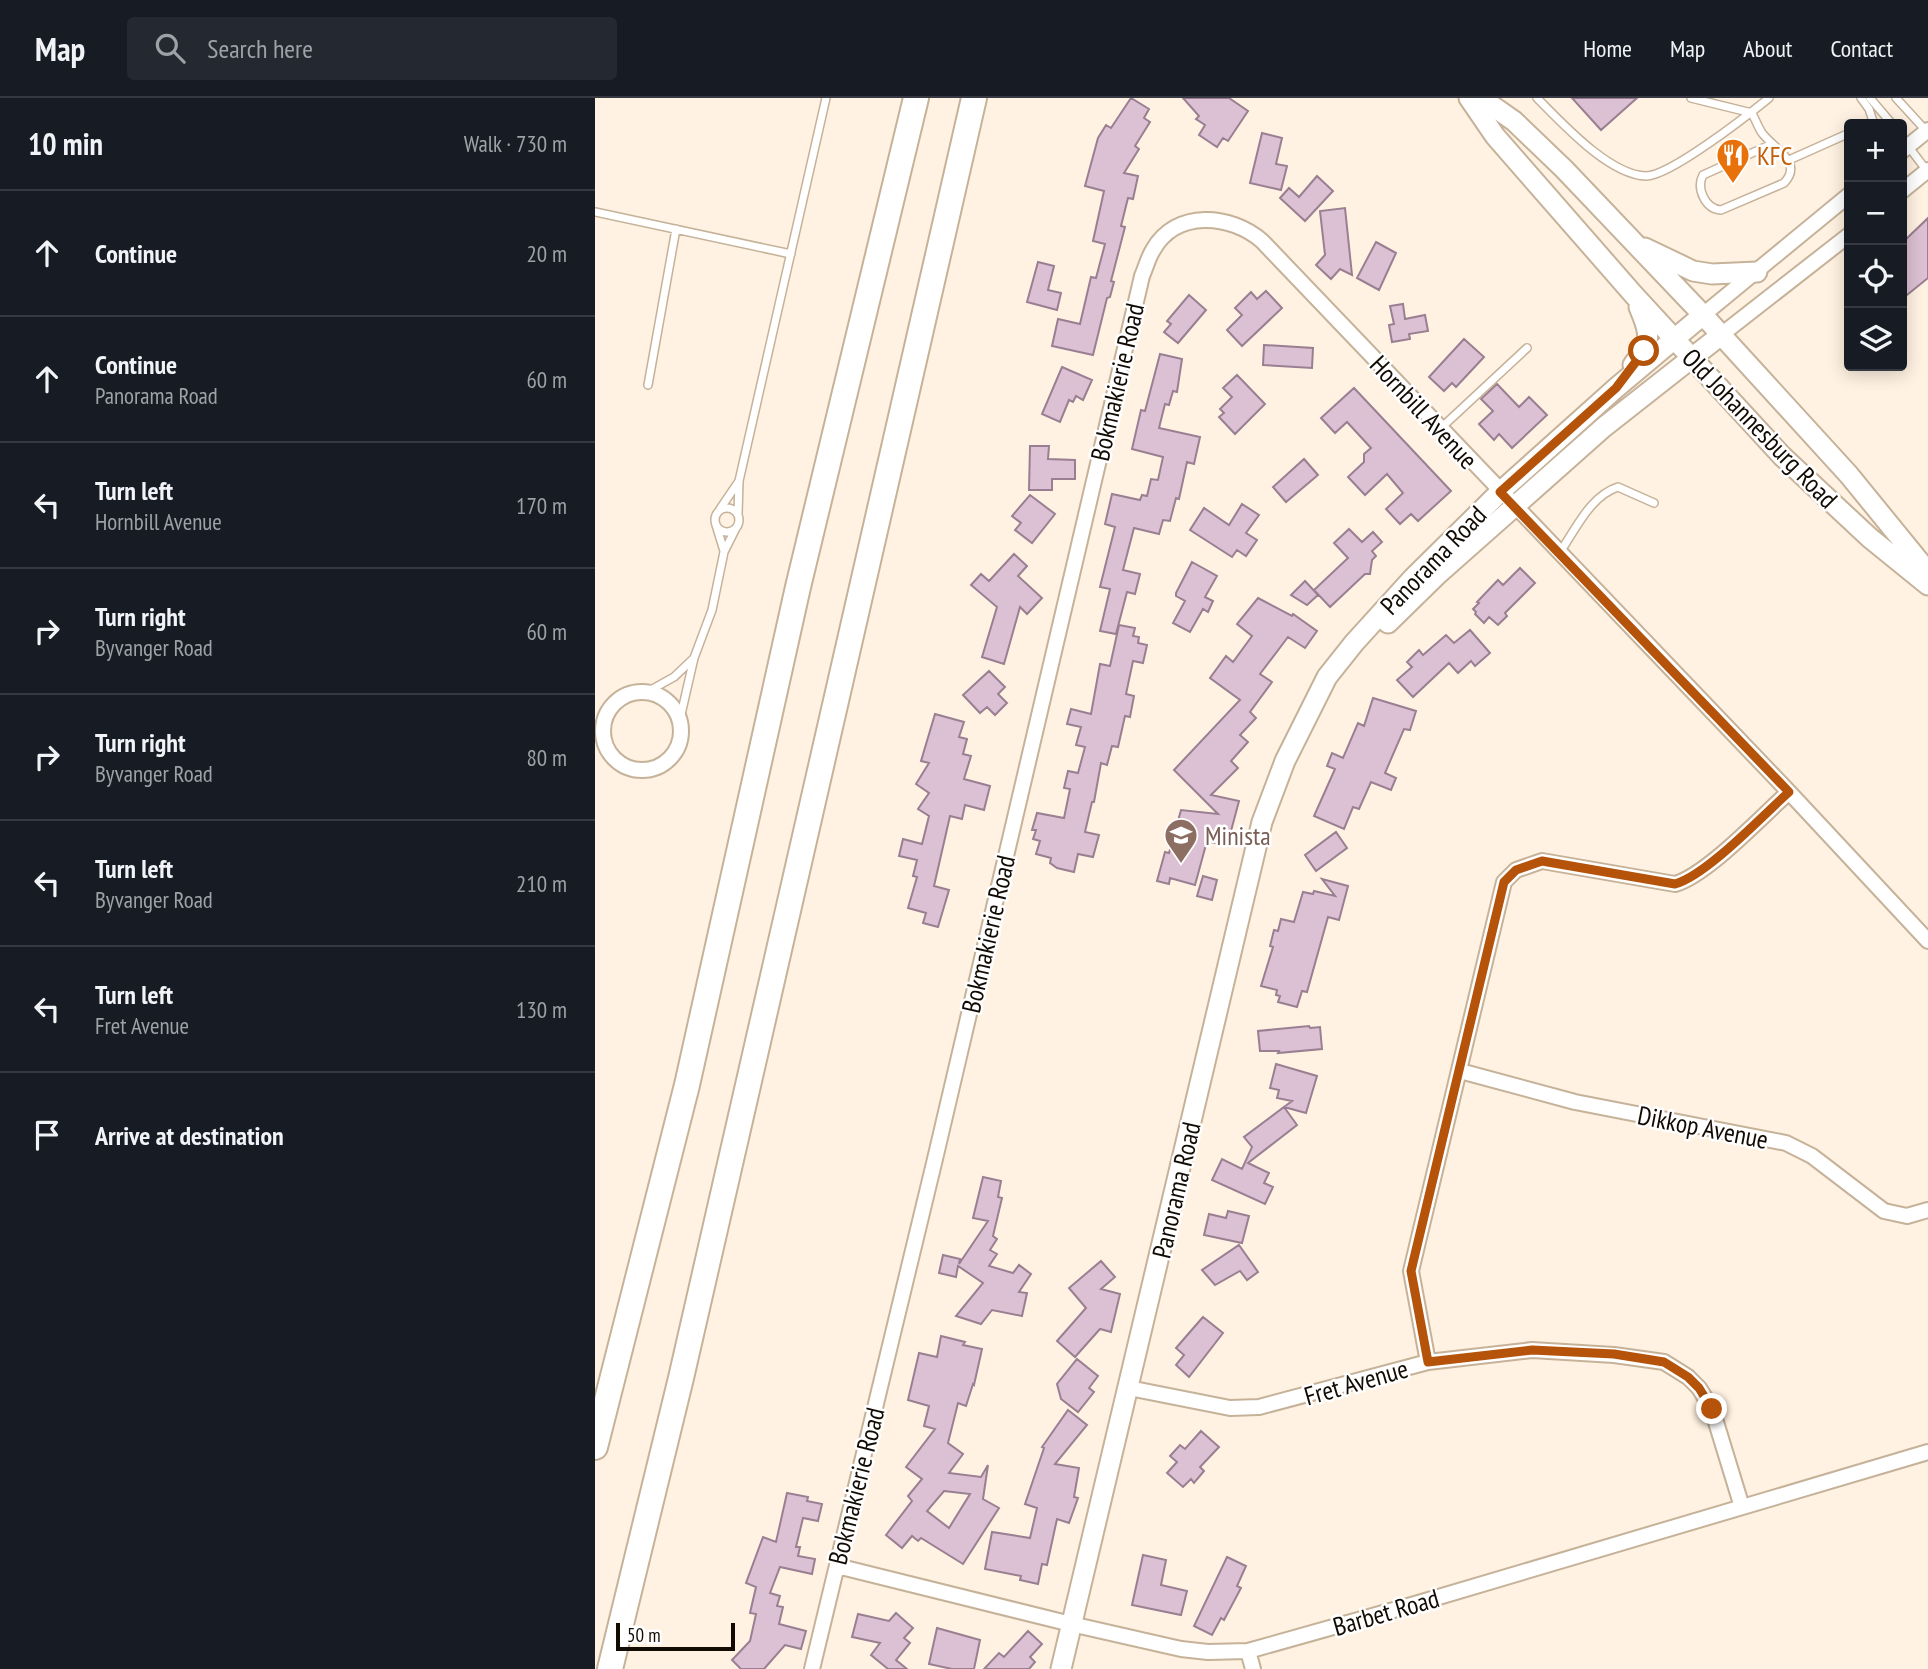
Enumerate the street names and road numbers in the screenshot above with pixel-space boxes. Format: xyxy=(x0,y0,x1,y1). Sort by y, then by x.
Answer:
street label: Bokmakierie Road xyxy=(1083,300,1151,464)
street label: Old Johannesburg Road xyxy=(1675,341,1845,515)
street label: Hornbill Avenue xyxy=(1363,348,1485,476)
street label: Panorama Road xyxy=(1373,499,1493,621)
street label: Bokmakierie Road xyxy=(954,852,1022,1016)
street label: Dikkop Avenue xyxy=(1635,1098,1771,1156)
street label: Panorama Road xyxy=(1144,1119,1208,1261)
street label: Fret Avenue xyxy=(1300,1351,1412,1413)
street label: Bokmakierie Road xyxy=(821,1404,891,1568)
street label: Barbet Road xyxy=(1329,1581,1443,1643)

